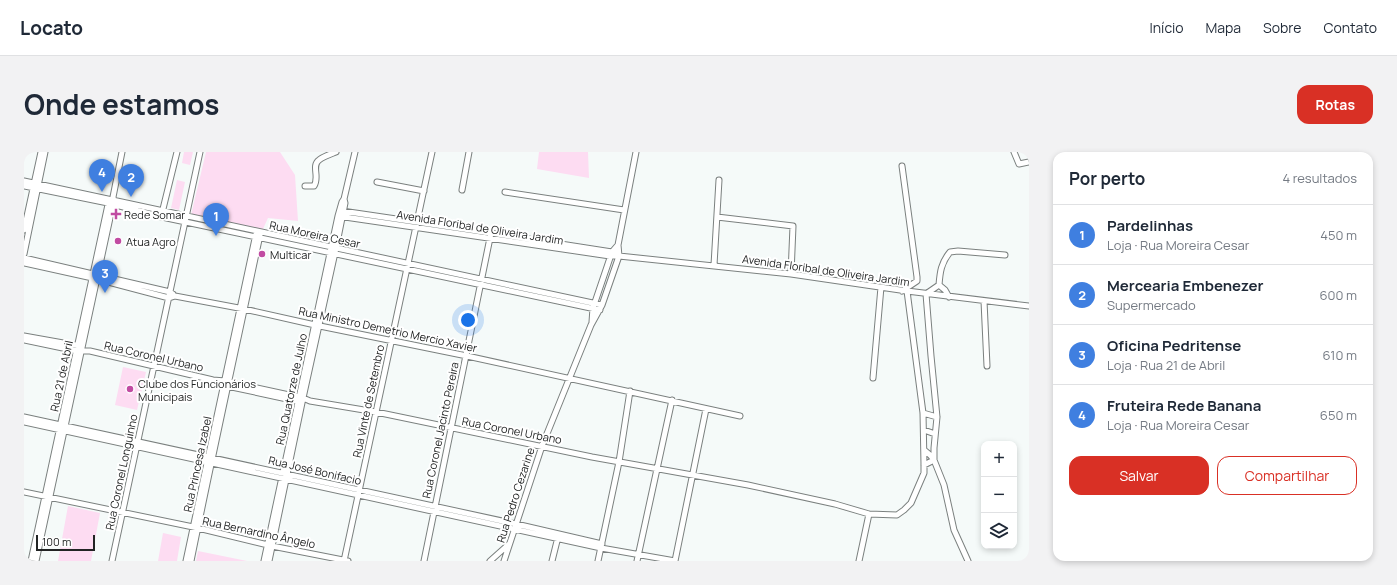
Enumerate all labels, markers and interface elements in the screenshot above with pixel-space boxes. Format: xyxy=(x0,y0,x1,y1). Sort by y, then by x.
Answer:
text: Locato xyxy=(20,15,83,41)
text: Início xyxy=(1150,18,1183,37)
text: Mapa xyxy=(1205,18,1241,37)
text: Sobre xyxy=(1263,18,1301,37)
text: Contato xyxy=(1323,18,1377,37)
text: Onde estamos xyxy=(24,85,219,123)
button: Rotas xyxy=(1297,85,1373,124)
pin: 4 xyxy=(89,159,115,192)
pin: 2 xyxy=(118,164,144,197)
text: Por perto xyxy=(1069,167,1145,190)
text: 4 resultados xyxy=(1282,169,1357,187)
pin: 1 xyxy=(203,203,229,236)
street label: Avenida Floribal de Oliveira Jardim xyxy=(395,206,565,248)
place label: Rede Somar xyxy=(124,207,185,222)
marker: Rede Somar xyxy=(111,209,121,219)
text: Pardelinhas xyxy=(1107,215,1193,236)
street label: Rua Moreira Cesar xyxy=(268,217,362,251)
text: 1 xyxy=(1079,226,1085,244)
text: 450 m xyxy=(1320,226,1357,244)
place label: Atua Agro xyxy=(126,234,176,249)
marker: Atua Agro xyxy=(113,236,123,246)
text: Loja · Rua Moreira Cesar xyxy=(1107,236,1249,254)
place label: Multicar xyxy=(270,247,311,262)
marker: Multicar xyxy=(257,249,267,259)
street label: Avenida Floribal de Oliveira Jardim xyxy=(741,251,911,289)
pin: 3 xyxy=(92,260,118,293)
text: Mercearia Embenezer xyxy=(1107,275,1263,296)
text: 2 xyxy=(1078,286,1086,304)
text: 600 m xyxy=(1319,286,1357,304)
text: Supermercado xyxy=(1107,296,1196,314)
street label: Rua Ministro Demetrio Mercio Xavier xyxy=(297,303,479,355)
your location xyxy=(458,310,478,330)
street label: Rua Quatorze de Julho xyxy=(272,331,310,446)
text: Oficina Pedritense xyxy=(1107,335,1241,356)
street label: Rua Coronel Urbano xyxy=(103,337,206,375)
street label: Rua 21 de Abril xyxy=(46,339,76,413)
street label: Rua Vinte de Setembro xyxy=(349,343,387,459)
text: 3 xyxy=(1078,346,1086,364)
text: 610 m xyxy=(1323,346,1357,364)
text: Loja · Rua 21 de Abril xyxy=(1107,356,1225,374)
street label: Rua Coronel Jacinto Pereira xyxy=(418,360,462,500)
place label: Clube dos Funcionários Municipais xyxy=(138,376,256,404)
marker: Clube dos Funcionários Municipais xyxy=(125,384,135,394)
text: Fruteira Rede Banana xyxy=(1107,395,1261,416)
text: 4 xyxy=(1078,406,1086,424)
text: 650 m xyxy=(1320,406,1357,424)
street label: Rua Coronel Longuinho xyxy=(101,412,141,531)
street label: Rua Coronel Urbano xyxy=(461,413,564,447)
street label: Rua Princesa Izabel xyxy=(180,415,214,513)
text: Loja · Rua Moreira Cesar xyxy=(1107,416,1249,434)
map controls xyxy=(981,441,1017,549)
button: + xyxy=(981,441,1017,477)
street label: Rua Pedro Cezarine xyxy=(493,445,538,545)
street label: Rua José Bonifacio xyxy=(267,452,363,488)
button: Salvar xyxy=(1069,456,1209,495)
button: Compartilhar xyxy=(1217,456,1357,495)
button: − xyxy=(981,477,1017,513)
street label: Rua Bernardino Ângelo xyxy=(201,513,317,551)
button: layers xyxy=(981,513,1017,549)
scale bar xyxy=(36,533,95,552)
text: 100 m xyxy=(42,534,71,549)

